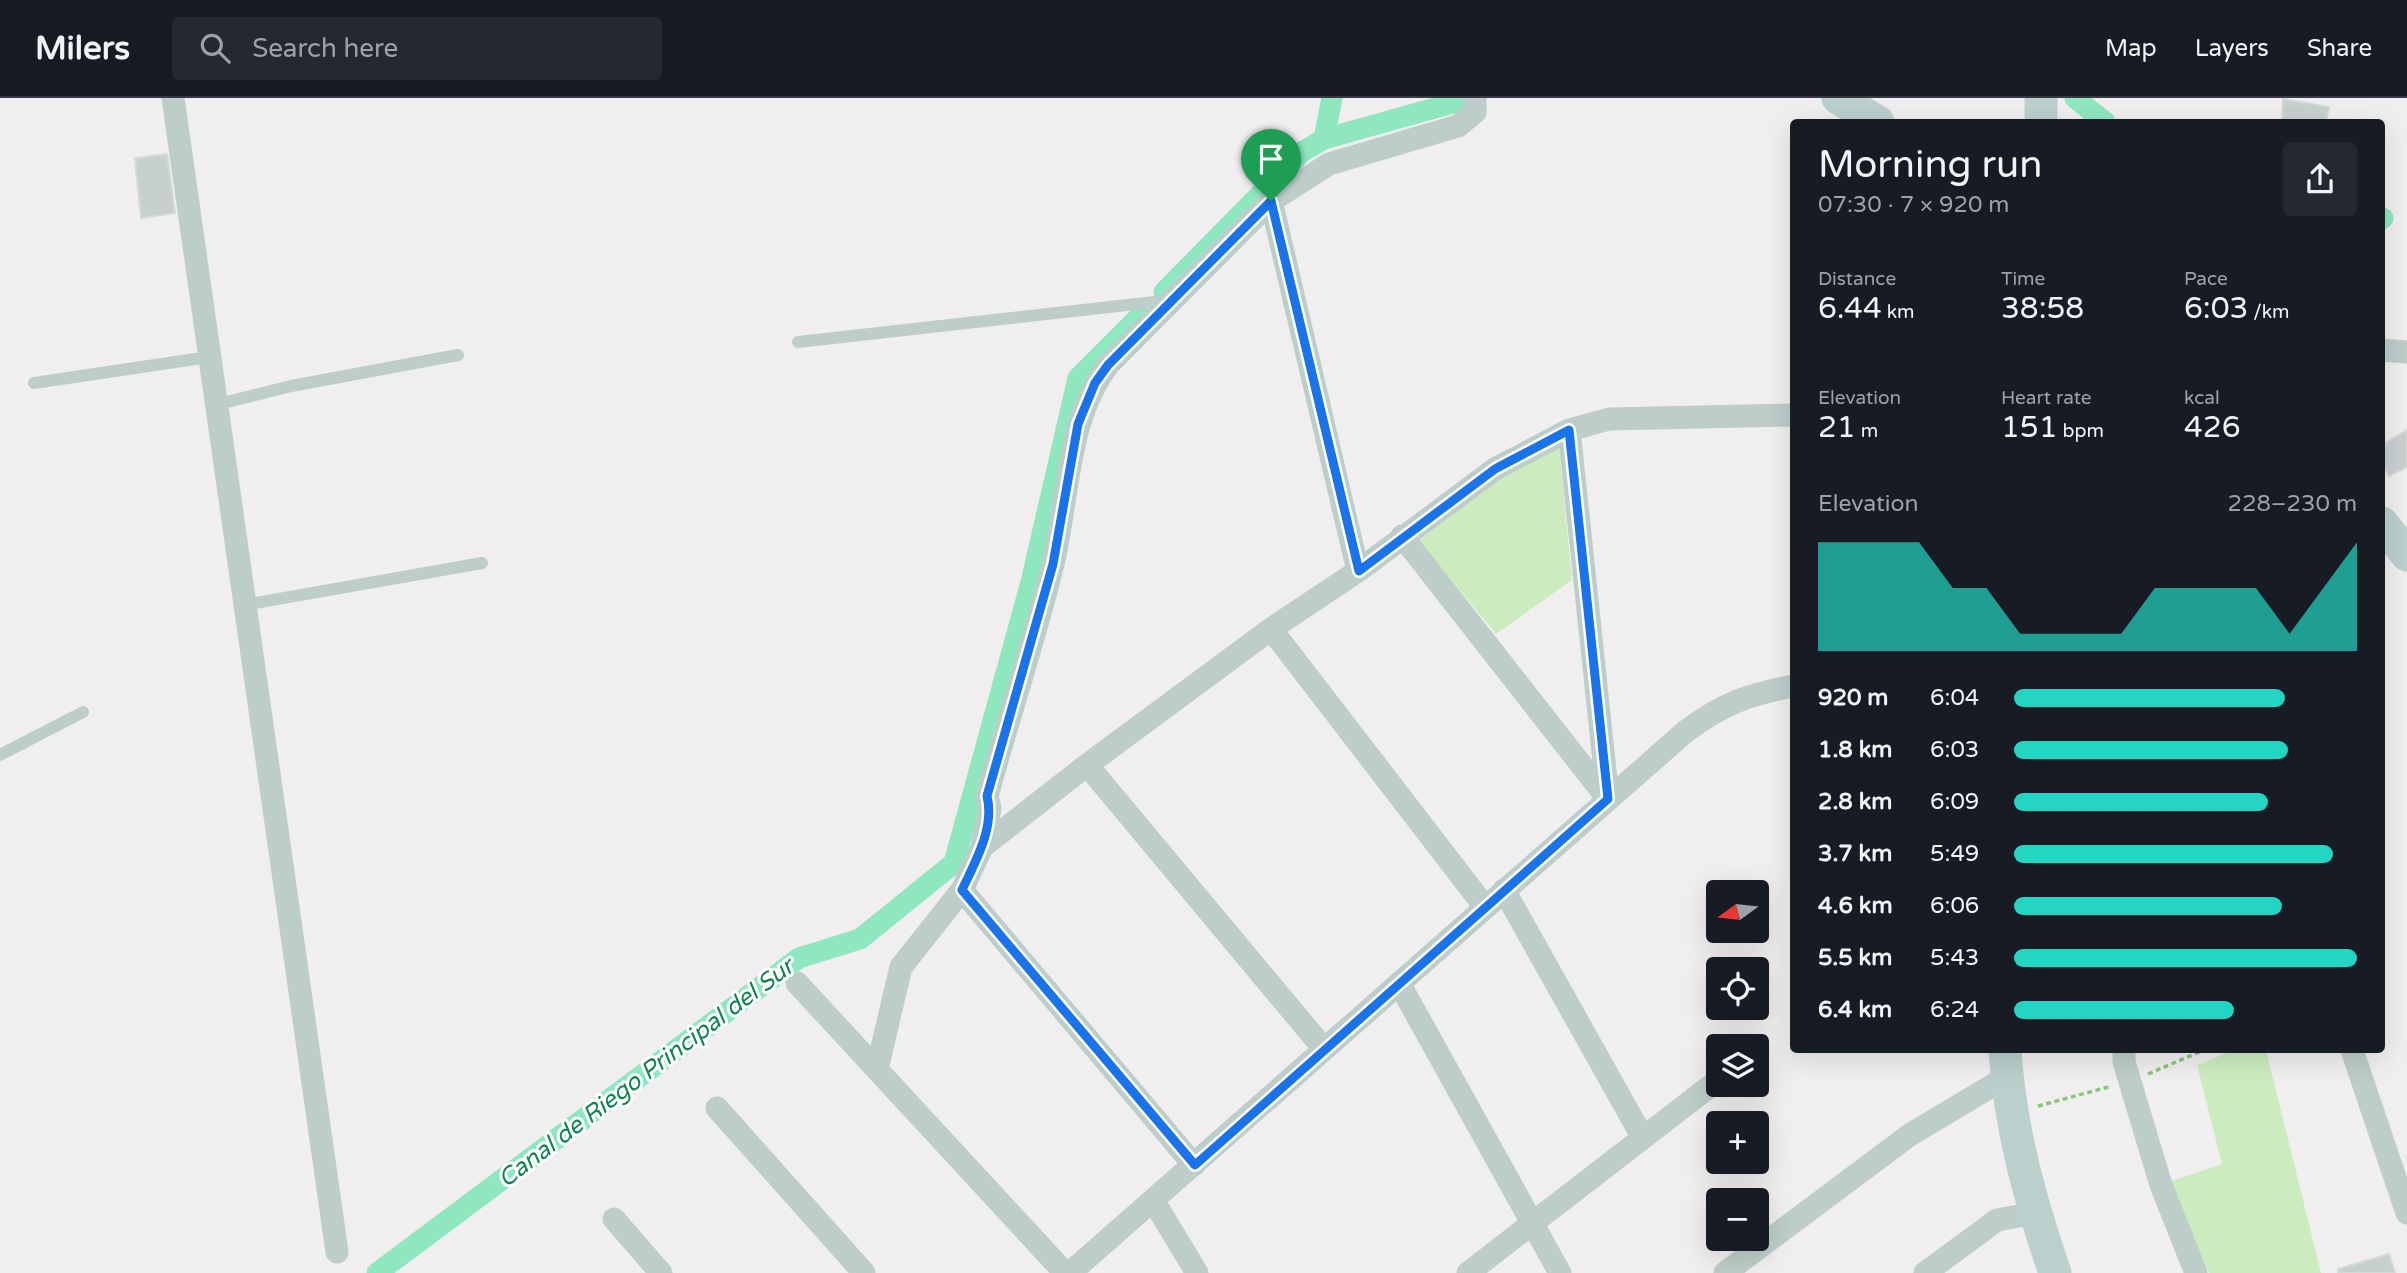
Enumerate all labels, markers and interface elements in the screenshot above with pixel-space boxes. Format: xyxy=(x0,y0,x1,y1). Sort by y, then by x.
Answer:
search box xyxy=(172,17,662,80)
text: Milers xyxy=(35,29,130,68)
icon: search xyxy=(196,29,234,67)
text: Search here xyxy=(252,33,398,64)
text: Map xyxy=(2105,34,2157,63)
text: Layers xyxy=(2195,34,2269,63)
text: Share xyxy=(2307,34,2372,63)
pin xyxy=(1241,129,1301,201)
icon: arrive xyxy=(1252,140,1290,178)
text: Morning run xyxy=(1818,142,2042,188)
button: share xyxy=(2283,142,2357,216)
text: 07:30 · 7 × 920 m xyxy=(1818,191,2009,219)
text: Distance xyxy=(1818,268,1896,290)
text: Time xyxy=(2001,268,2045,290)
text: Pace xyxy=(2184,268,2228,290)
text: 6.44 xyxy=(1818,290,1882,327)
text: 38:58 xyxy=(2001,290,2084,327)
text: 6:03 xyxy=(2184,290,2248,327)
text: km xyxy=(1882,301,1914,323)
text: /km xyxy=(2248,301,2289,323)
text: Elevation xyxy=(1818,387,1901,409)
text: Heart rate xyxy=(2001,387,2092,409)
text: kcal xyxy=(2184,387,2220,409)
text: 21 xyxy=(1818,409,1856,446)
text: 151 xyxy=(2001,409,2058,446)
text: 426 xyxy=(2184,409,2241,446)
text: m xyxy=(1856,420,1878,442)
text: bpm xyxy=(2058,420,2104,442)
text: Elevation xyxy=(1818,490,1919,518)
text: 228–230 m xyxy=(2228,490,2357,518)
text: 920 m xyxy=(1818,684,1888,712)
text: 6:04 xyxy=(1930,684,1979,712)
text: 1.8 km xyxy=(1818,736,1892,764)
text: 6:03 xyxy=(1930,736,1979,764)
text: 2.8 km xyxy=(1818,788,1892,816)
text: 6:09 xyxy=(1930,788,1979,816)
text: 3.7 km xyxy=(1818,840,1892,868)
text: 5:49 xyxy=(1930,840,1979,868)
north arrow xyxy=(1706,880,1769,943)
map controls xyxy=(1706,880,1769,1251)
text: 4.6 km xyxy=(1818,892,1893,920)
text: 6:06 xyxy=(1930,892,1979,920)
text: 5.5 km xyxy=(1818,944,1892,972)
text: 5:43 xyxy=(1930,944,1979,972)
water label: Canal de Riego Principal del Sur xyxy=(492,951,802,1194)
button: locate xyxy=(1706,957,1769,1020)
text: 6.4 km xyxy=(1818,996,1892,1024)
text: 6:24 xyxy=(1930,996,1979,1024)
button: layers xyxy=(1706,1034,1769,1097)
button: + xyxy=(1706,1111,1769,1174)
button: − xyxy=(1706,1188,1769,1251)

